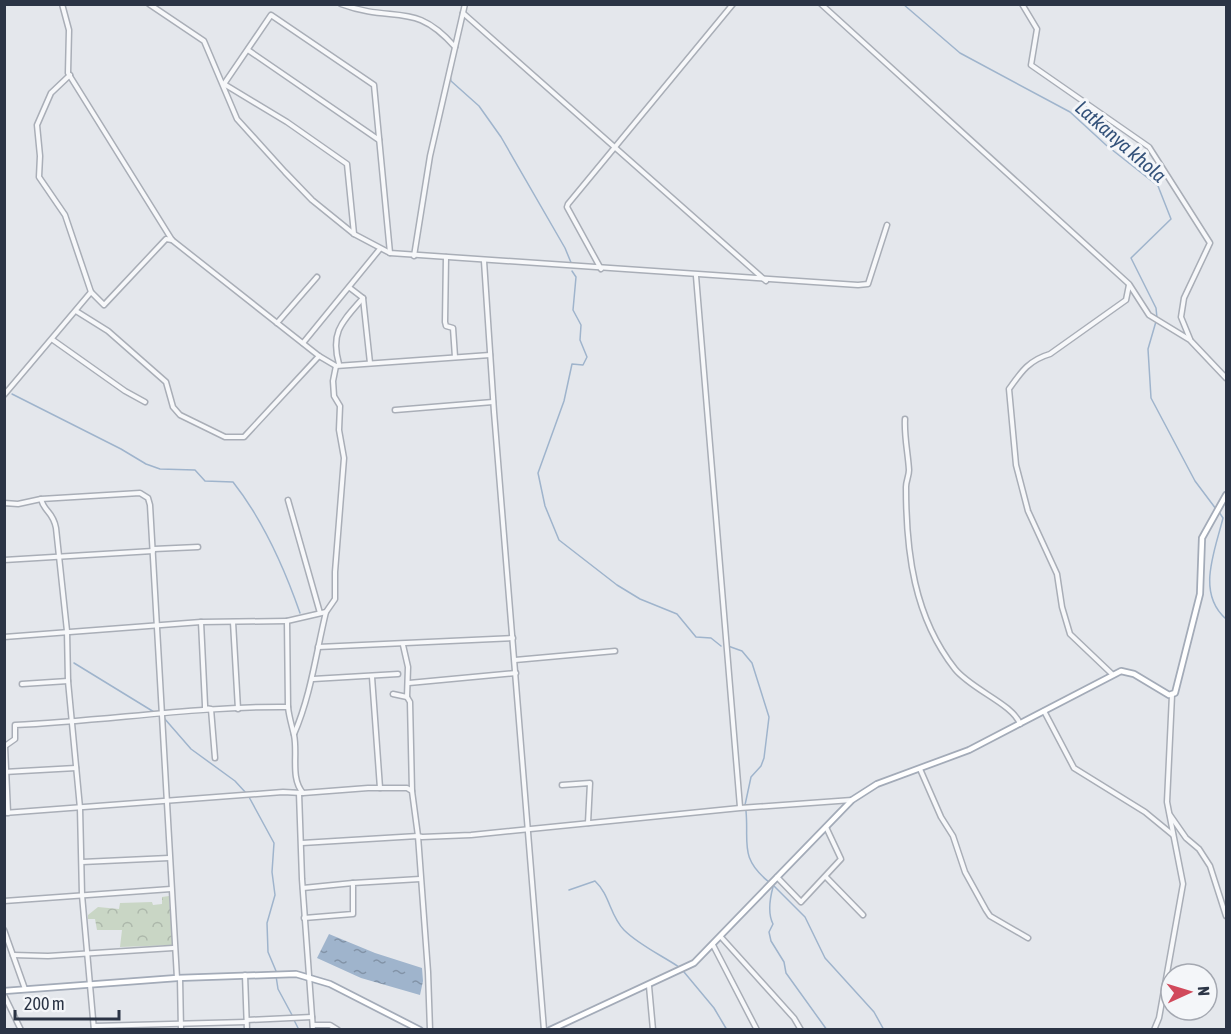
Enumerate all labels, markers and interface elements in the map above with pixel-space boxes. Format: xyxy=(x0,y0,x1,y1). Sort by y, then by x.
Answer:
water label: Latkanya khola xyxy=(1071,95,1171,187)
north arrow xyxy=(1159,962,1219,1022)
scale bar xyxy=(15,983,118,1021)
text: N xyxy=(1195,986,1213,996)
text: 200 m xyxy=(24,993,65,1014)

